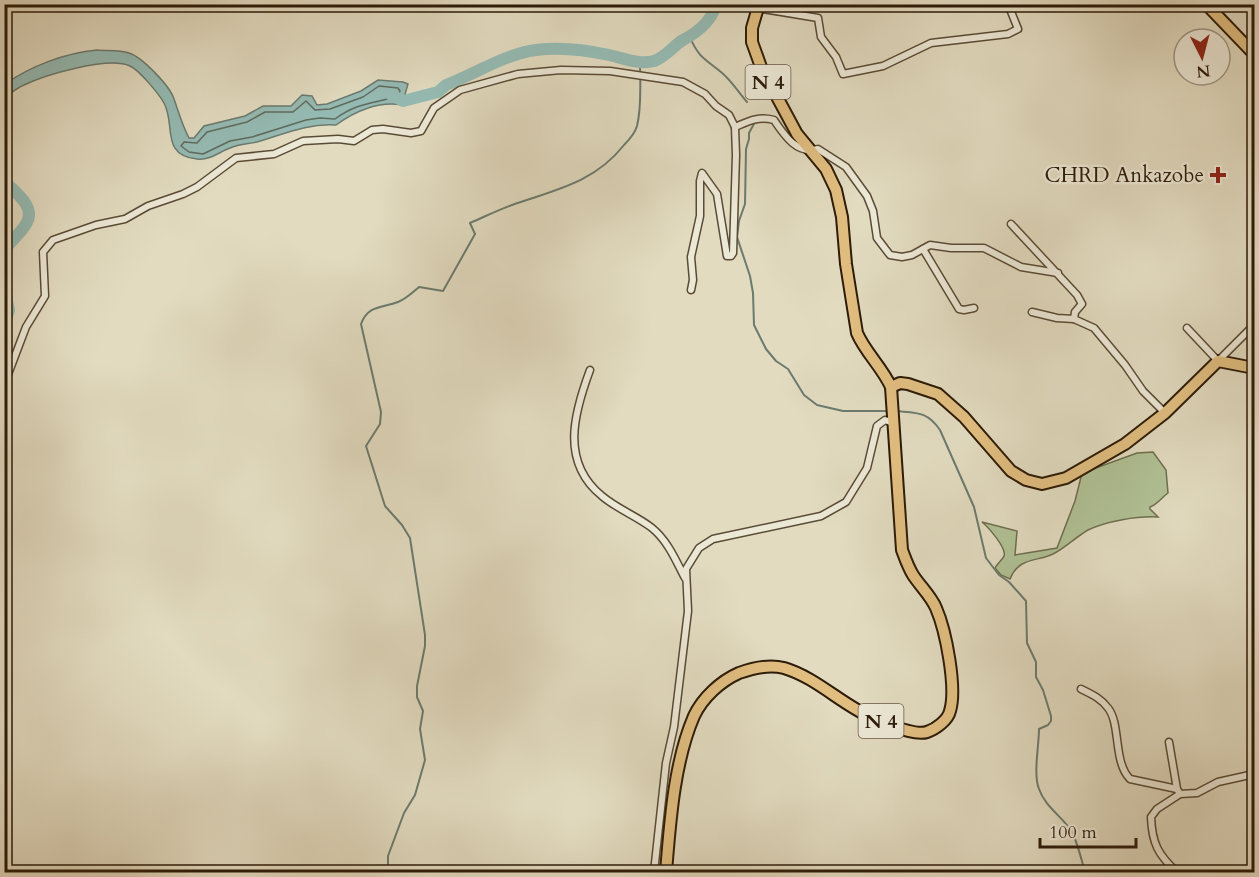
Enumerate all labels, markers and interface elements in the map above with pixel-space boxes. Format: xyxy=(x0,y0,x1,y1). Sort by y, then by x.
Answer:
north arrow xyxy=(1172,27,1232,87)
text: N xyxy=(1195,59,1212,83)
road number: N 4 xyxy=(746,65,790,99)
place label: CHRD Ankazobe xyxy=(1044,161,1204,190)
marker: CHRD Ankazobe xyxy=(1209,166,1227,184)
road number: N 4 xyxy=(858,704,904,738)
scale bar xyxy=(1040,811,1136,849)
text: 100 m xyxy=(1049,820,1097,845)

